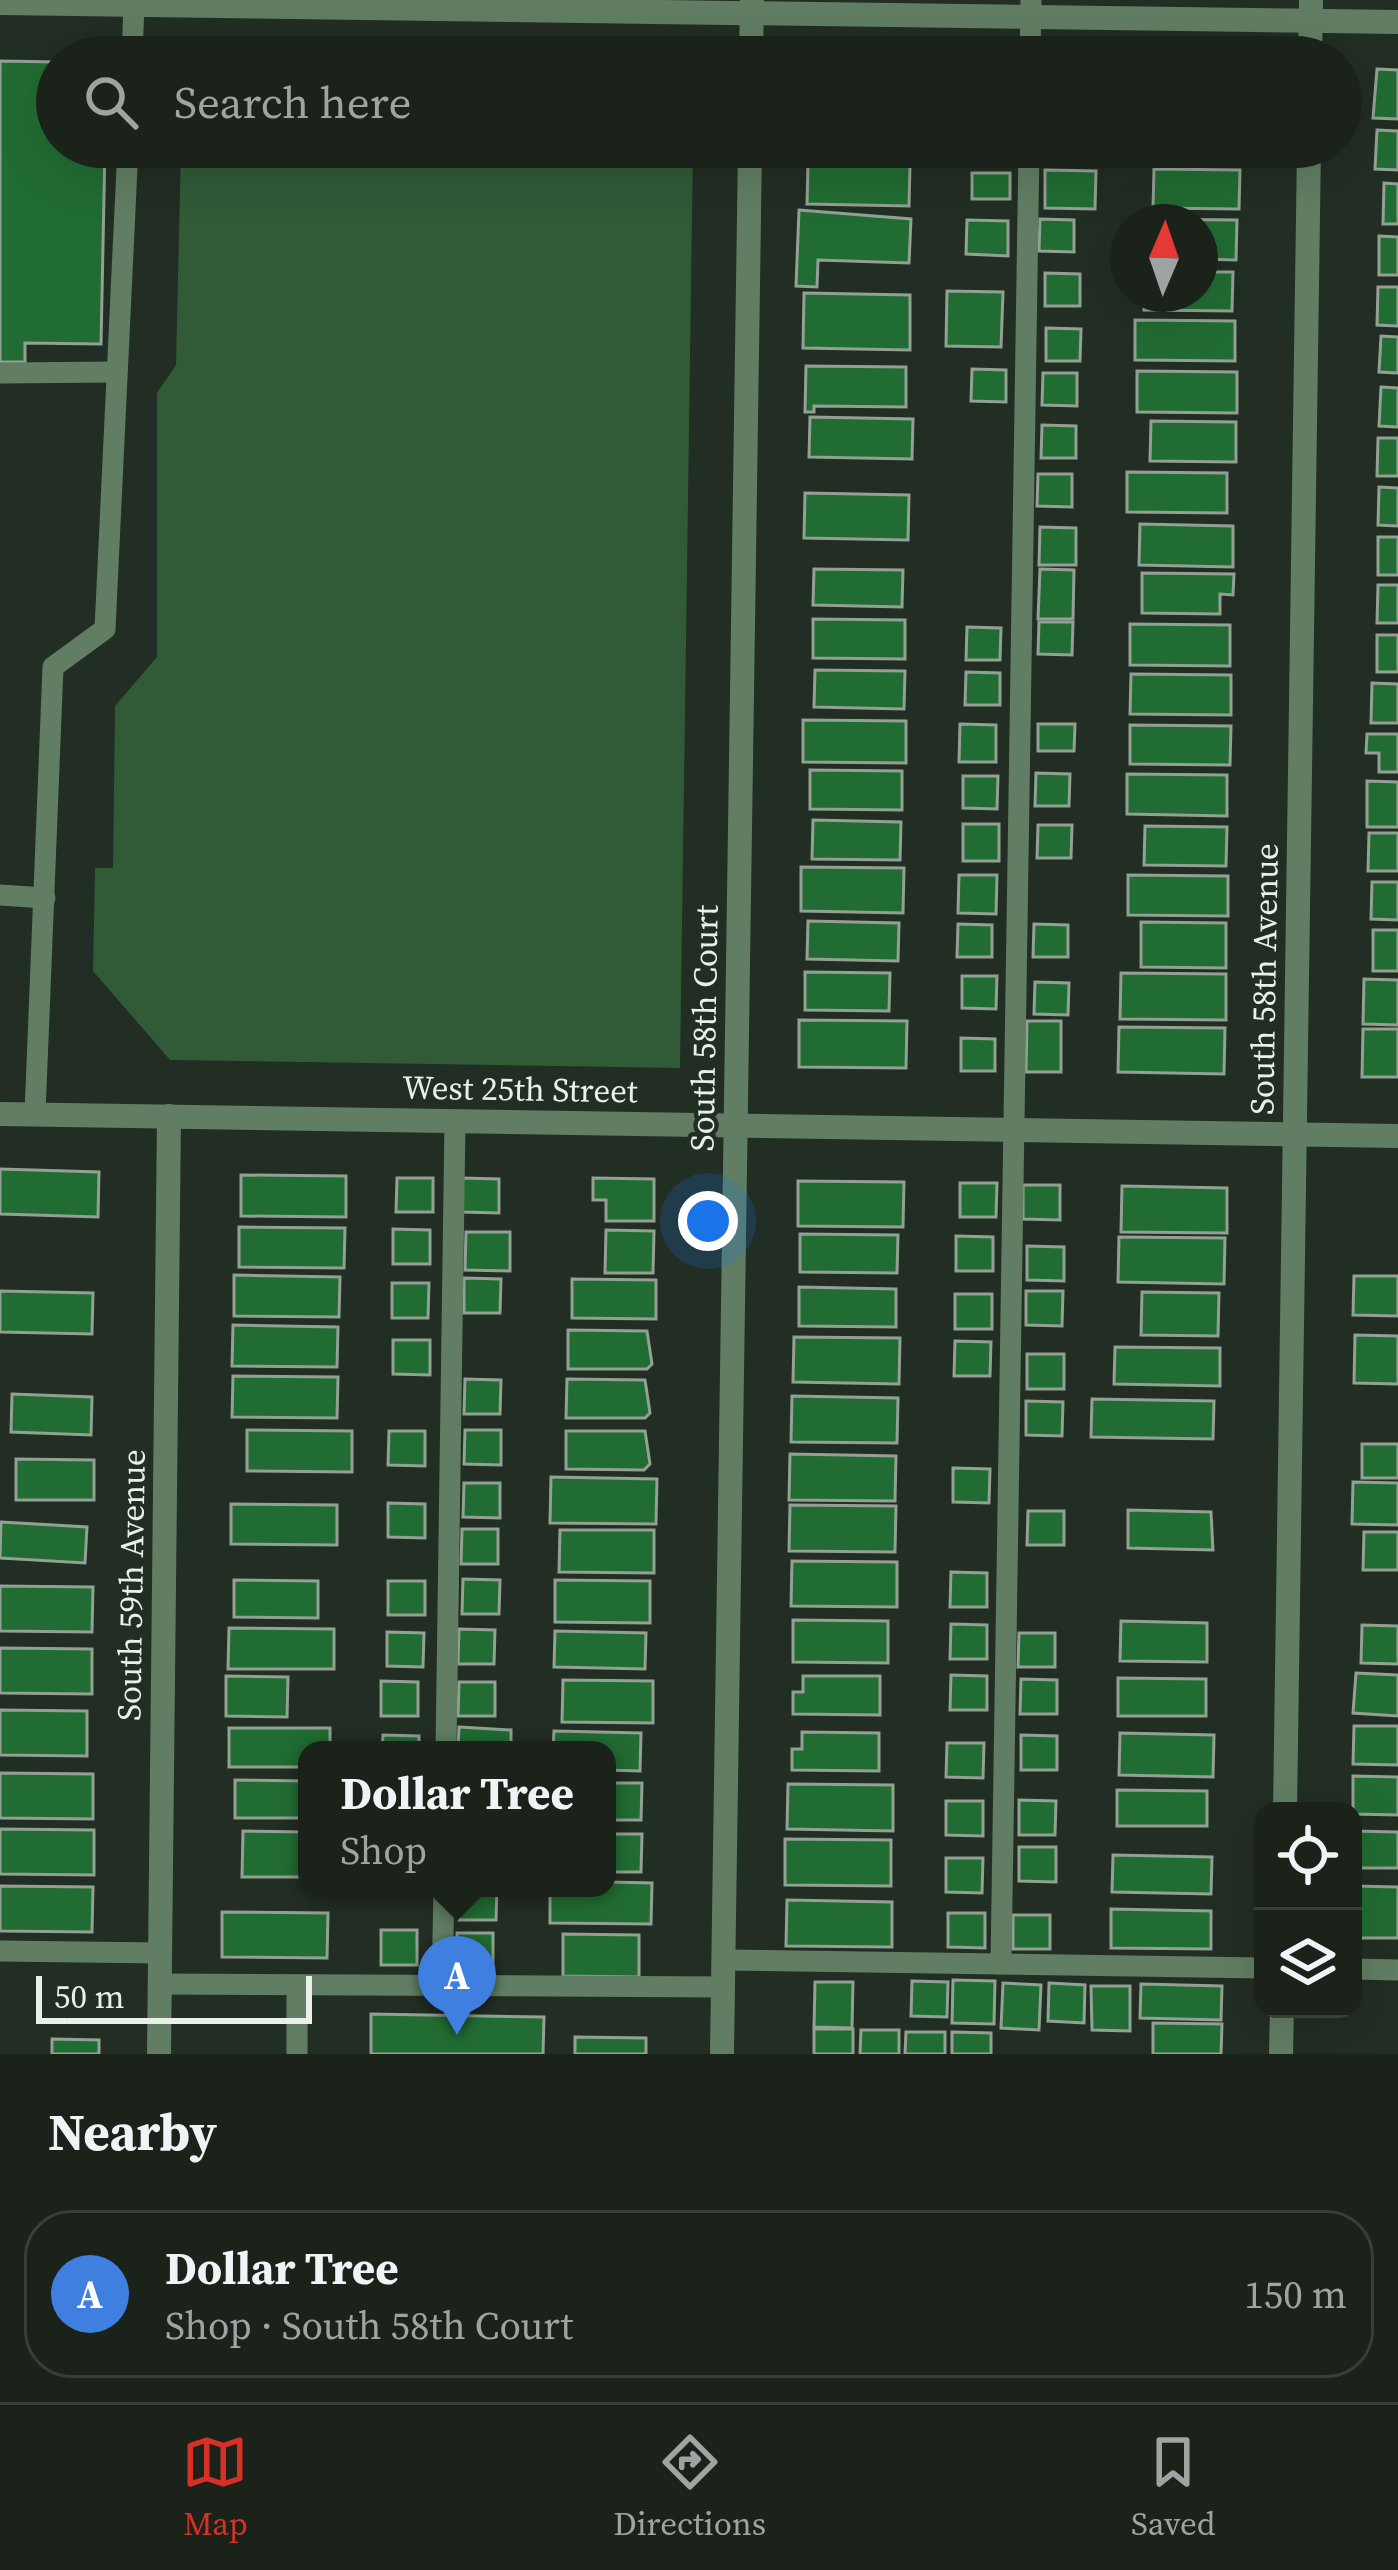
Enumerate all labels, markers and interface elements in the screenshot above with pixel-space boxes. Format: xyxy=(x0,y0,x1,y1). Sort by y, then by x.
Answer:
search box xyxy=(36,36,1362,168)
icon: search xyxy=(78,69,144,135)
text: Search here xyxy=(174,71,411,133)
north arrow xyxy=(1110,204,1218,312)
street label: South 58th Avenue xyxy=(1239,843,1289,1115)
street label: South 58th Court xyxy=(679,904,729,1152)
street label: West 25th Street xyxy=(402,1064,638,1114)
your location xyxy=(678,1191,738,1251)
street label: South 59th Avenue xyxy=(106,1449,156,1721)
popup xyxy=(298,1741,616,1897)
text: Dollar Tree xyxy=(340,1762,574,1824)
map controls xyxy=(1254,1802,1362,2018)
button: locate xyxy=(1254,1802,1362,1910)
text: Shop xyxy=(340,1824,427,1877)
button: layers xyxy=(1254,1910,1362,2018)
pin: A xyxy=(418,1936,496,2035)
scale bar xyxy=(36,1970,312,2023)
text: 50 m xyxy=(54,1974,124,2019)
text: Nearby xyxy=(48,2097,217,2167)
text: Dollar Tree xyxy=(165,2237,399,2299)
text: A xyxy=(77,2268,103,2321)
text: 150 m xyxy=(1244,2268,1347,2321)
text: Shop · South 58th Court xyxy=(165,2299,573,2352)
tab: Map xyxy=(182,2429,248,2546)
tab: Directions xyxy=(613,2429,766,2546)
tab: Saved xyxy=(1131,2429,1216,2546)

